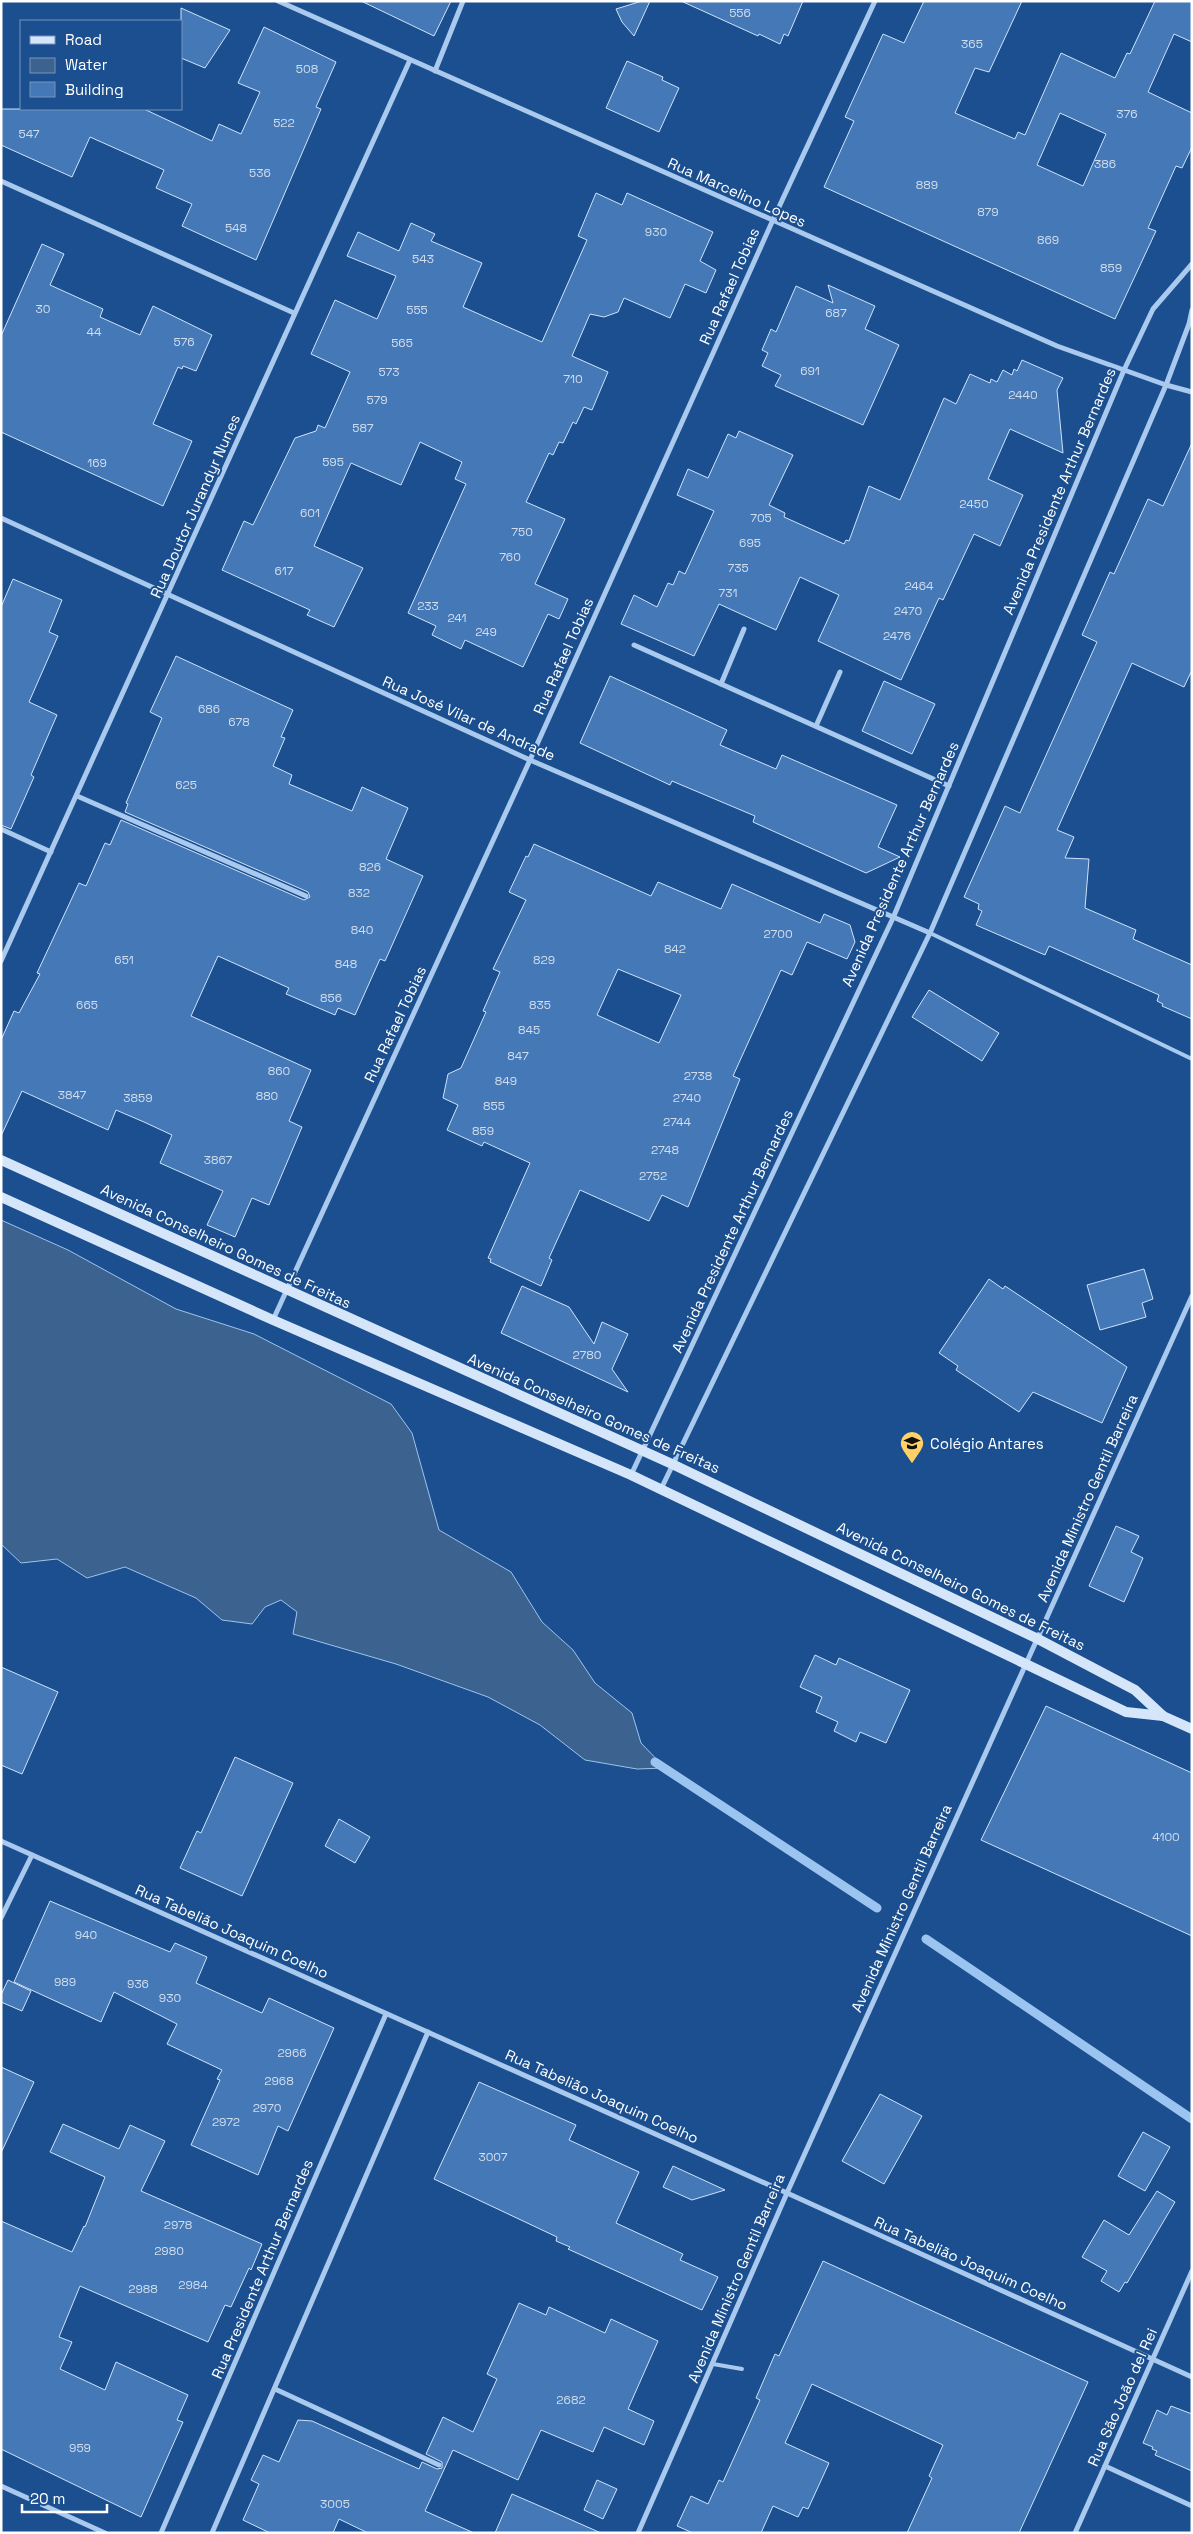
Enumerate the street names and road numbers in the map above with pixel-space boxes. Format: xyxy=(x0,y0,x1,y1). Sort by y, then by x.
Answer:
street label: Rua Marcelino Lopes xyxy=(665,153,809,231)
street label: Rua Rafael Tobias xyxy=(695,224,763,347)
street label: Avenida Presidente Arthur Bernardes xyxy=(998,365,1120,617)
street label: Rua Doutor Jurandyr Nunes xyxy=(146,411,244,601)
street label: Rua Rafael Tobias xyxy=(529,594,597,717)
street label: Rua José Vilar de Andrade xyxy=(380,671,558,765)
street label: Avenida Presidente Arthur Bernardes xyxy=(837,738,963,989)
street label: Rua Rafael Tobias xyxy=(360,963,430,1085)
street label: Avenida Presidente Arthur Bernardes xyxy=(667,1106,797,1356)
street label: Avenida Conselheiro Gomes de Freitas xyxy=(98,1179,354,1313)
street label: Avenida Conselheiro Gomes de Freitas xyxy=(465,1349,723,1477)
street label: Avenida Ministro Gentil Barreira xyxy=(1032,1391,1142,1605)
street label: Avenida Conselheiro Gomes de Freitas xyxy=(834,1517,1088,1655)
street label: Avenida Ministro Gentil Barreira xyxy=(846,1801,956,2015)
street label: Rua Tabelião Joaquim Coelho xyxy=(132,1880,332,1982)
street label: Rua Tabelião Joaquim Coelho xyxy=(502,2045,702,2147)
street label: Rua Presidente Arthur Bernardes xyxy=(207,2156,317,2382)
street label: Avenida Ministro Gentil Barreira xyxy=(683,2170,789,2386)
street label: Rua Tabelião Joaquim Coelho xyxy=(871,2212,1071,2314)
street label: Rua São João del Rei xyxy=(1083,2325,1161,2469)

